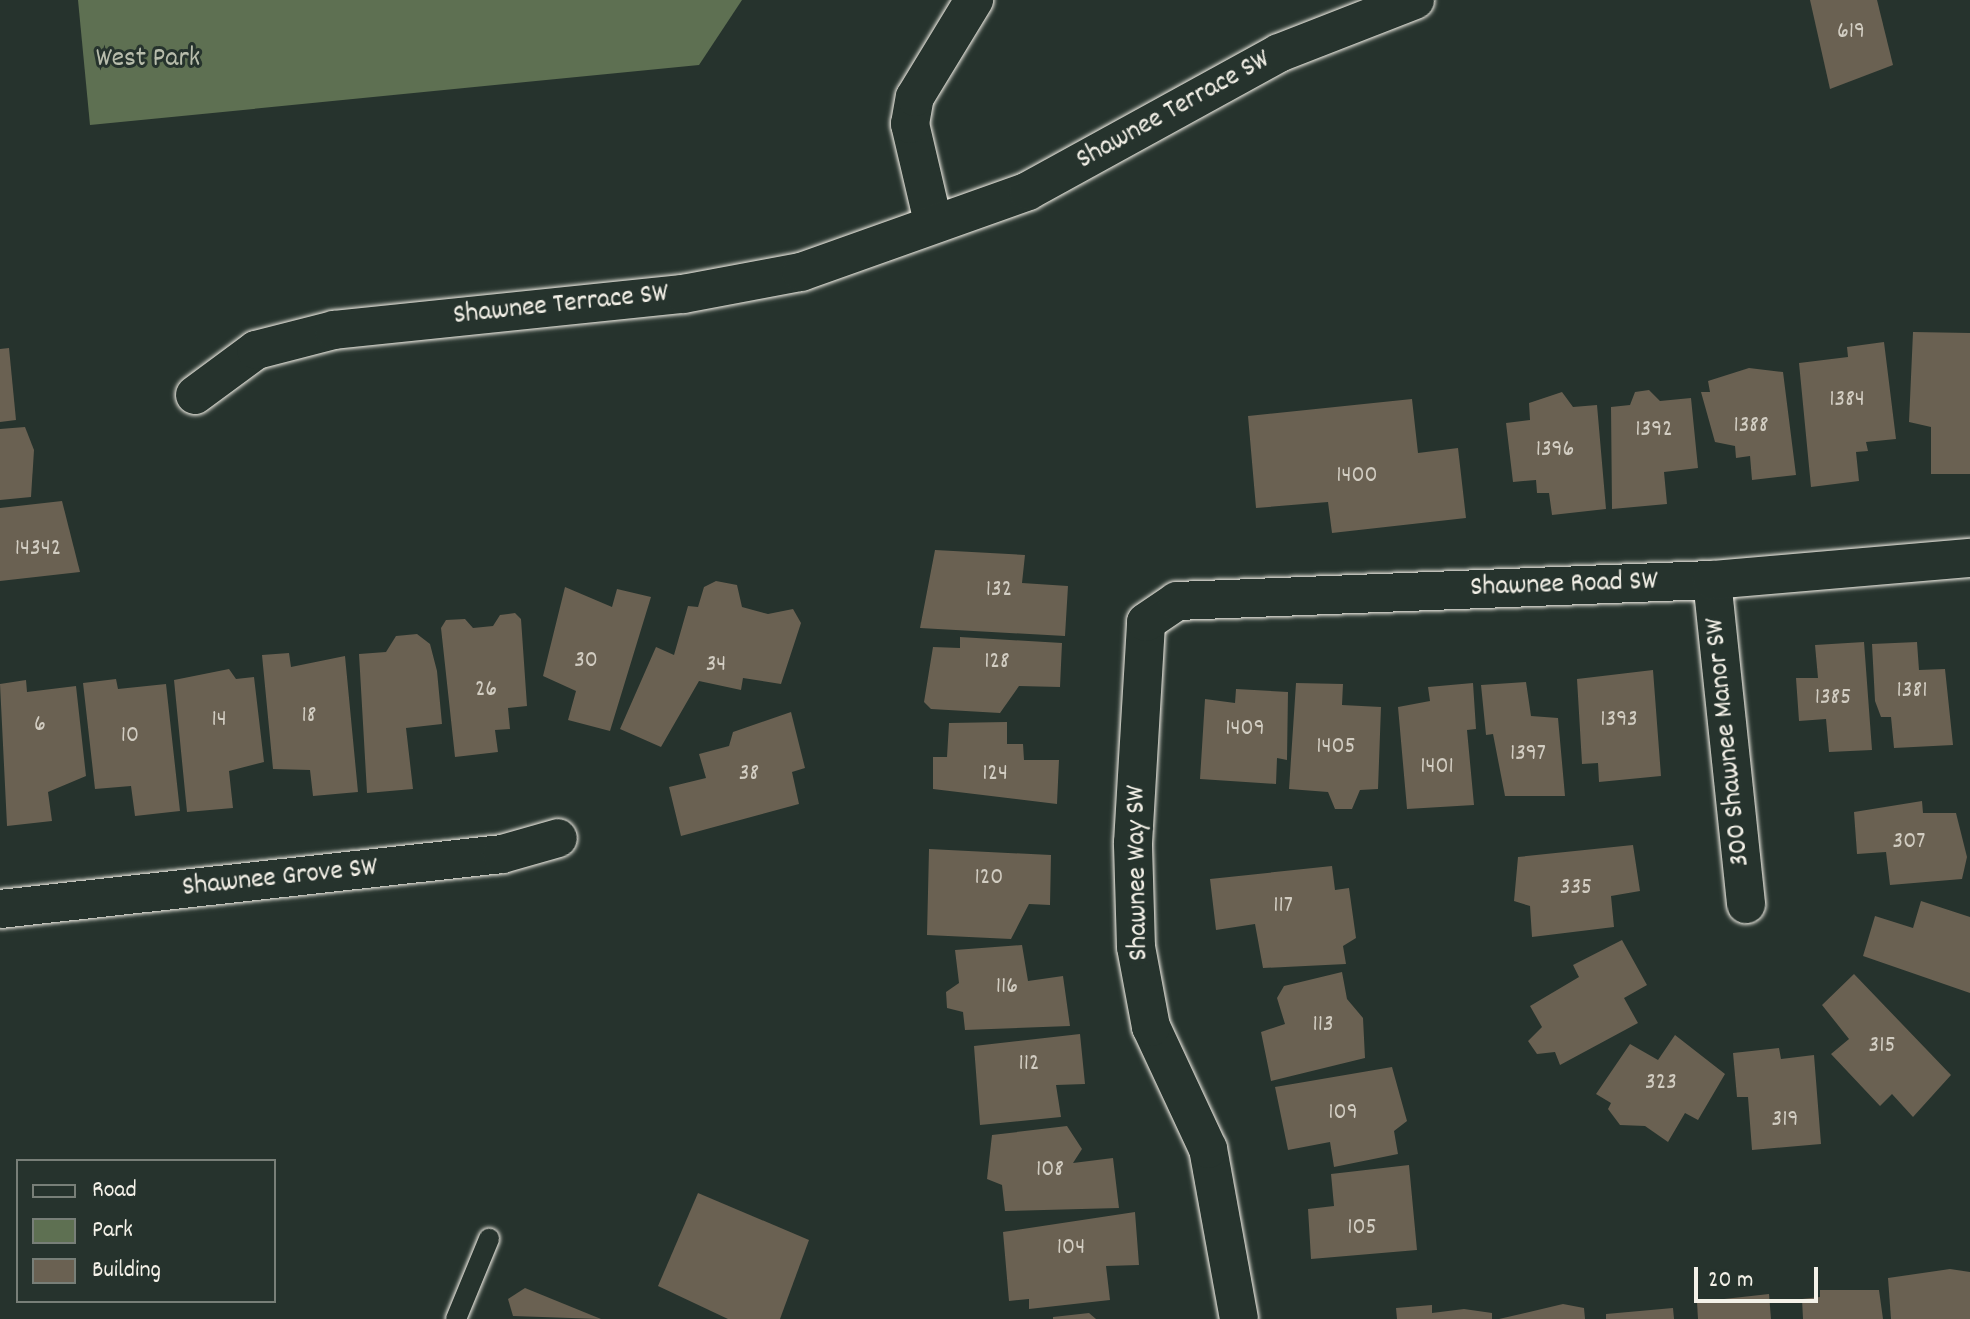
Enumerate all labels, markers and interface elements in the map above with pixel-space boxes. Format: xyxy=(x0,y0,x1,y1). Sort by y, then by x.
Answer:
house number: 619 xyxy=(1837,19,1865,47)
park label: West Park xyxy=(96,43,200,77)
street label: Shawnee Terrace SW xyxy=(1071,44,1277,178)
street label: Shawnee Terrace SW xyxy=(452,278,670,334)
house number: 1384 xyxy=(1829,387,1865,415)
house number: 1388 xyxy=(1733,413,1769,441)
house number: 1392 xyxy=(1635,417,1673,445)
house number: 1396 xyxy=(1536,437,1574,465)
house number: 1400 xyxy=(1336,463,1378,491)
house number: 14342 xyxy=(15,536,61,564)
street label: Shawnee Road SW xyxy=(1470,566,1658,606)
house number: 132 xyxy=(986,577,1012,605)
street label: 300 Shawnee Manor SW xyxy=(1699,616,1759,868)
house number: 30 xyxy=(574,648,598,676)
house number: 128 xyxy=(984,649,1010,677)
house number: 34 xyxy=(706,652,726,680)
house number: 26 xyxy=(475,677,497,705)
house number: 1381 xyxy=(1897,678,1927,706)
house number: 1385 xyxy=(1815,685,1851,713)
house number: 18 xyxy=(302,703,316,731)
house number: 14 xyxy=(211,707,227,735)
house number: 1393 xyxy=(1600,707,1638,735)
house number: 6 xyxy=(34,712,46,740)
house number: 1409 xyxy=(1225,716,1265,744)
house number: 10 xyxy=(121,723,139,751)
house number: 1405 xyxy=(1316,734,1356,762)
house number: 1397 xyxy=(1510,741,1546,769)
house number: 1401 xyxy=(1420,754,1454,782)
house number: 38 xyxy=(739,761,759,789)
house number: 124 xyxy=(982,761,1008,789)
street label: Shawnee Way SW xyxy=(1121,785,1157,961)
house number: 307 xyxy=(1893,829,1925,857)
street label: Shawnee Grove SW xyxy=(181,852,379,906)
house number: 120 xyxy=(975,865,1003,893)
house number: 335 xyxy=(1560,875,1592,903)
house number: 117 xyxy=(1273,893,1293,921)
house number: 116 xyxy=(996,974,1018,1002)
house number: 113 xyxy=(1312,1012,1334,1040)
house number: 315 xyxy=(1868,1033,1896,1061)
house number: 112 xyxy=(1019,1051,1039,1079)
house number: 323 xyxy=(1645,1070,1677,1098)
house number: 109 xyxy=(1328,1100,1358,1128)
house number: 319 xyxy=(1772,1107,1798,1135)
house number: 108 xyxy=(1036,1157,1064,1185)
legend xyxy=(16,1159,276,1303)
text: Road xyxy=(92,1174,137,1208)
text: Park xyxy=(92,1214,133,1248)
house number: 105 xyxy=(1347,1215,1377,1243)
house number: 104 xyxy=(1057,1235,1085,1263)
scale bar xyxy=(1698,1251,1822,1301)
text: Building xyxy=(92,1254,161,1288)
text: 20 m xyxy=(1708,1264,1754,1298)

